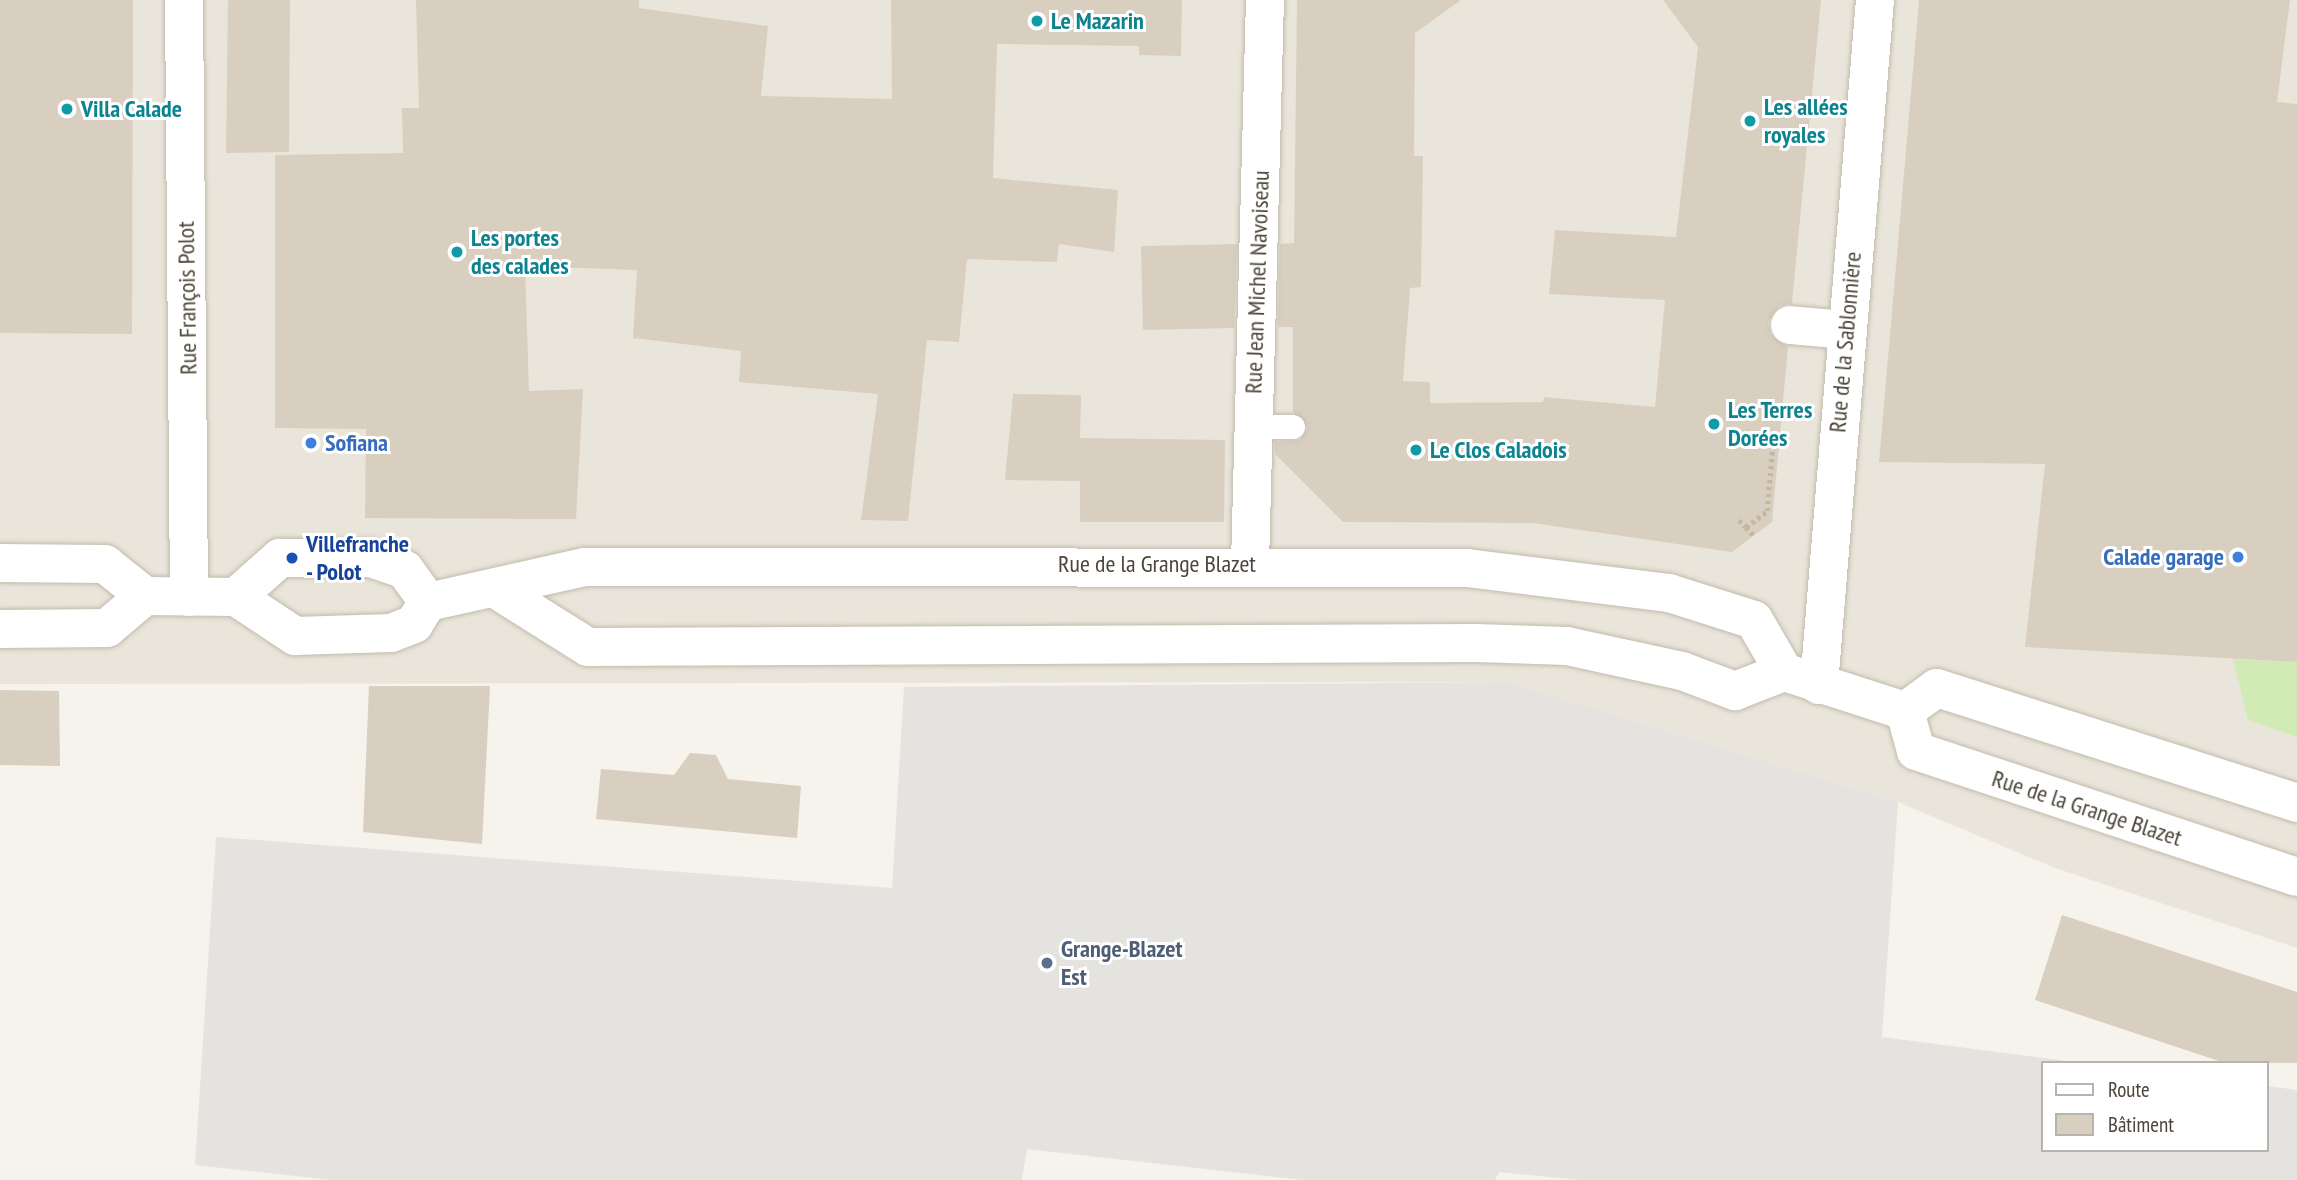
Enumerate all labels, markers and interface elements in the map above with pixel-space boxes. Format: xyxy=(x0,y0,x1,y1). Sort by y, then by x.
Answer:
place label: Le Mazarin xyxy=(1051,7,1144,35)
marker: Le Mazarin xyxy=(1029,13,1045,29)
place label: Les allées royales xyxy=(1764,93,1848,149)
place label: Villa Calade xyxy=(81,95,182,123)
marker: Villa Calade xyxy=(59,101,75,117)
marker: Les allées royales xyxy=(1742,113,1758,129)
street label: Rue Jean Michel Navoiseau xyxy=(1239,170,1275,394)
street label: Rue François Polot xyxy=(171,221,203,375)
place label: Les portes des calades xyxy=(471,224,569,280)
marker: Les portes des calades xyxy=(449,244,465,260)
street label: Rue de la Sablonnière xyxy=(1823,250,1867,434)
place label: Les Terres Dorées xyxy=(1728,396,1813,452)
marker: Les Terres Dorées xyxy=(1706,416,1722,432)
place label: Sofiana xyxy=(325,429,388,457)
marker: Sofiana xyxy=(303,435,319,451)
place label: Le Clos Caladois xyxy=(1430,436,1567,464)
marker: Le Clos Caladois xyxy=(1408,442,1424,458)
place label: Villefranche - Polot xyxy=(306,530,409,586)
place label: Calade garage xyxy=(2103,543,2224,571)
marker: Calade garage xyxy=(2230,549,2246,565)
marker: Villefranche - Polot xyxy=(284,550,300,566)
street label: Rue de la Grange Blazet xyxy=(1058,550,1256,578)
street label: Rue de la Grange Blazet xyxy=(1988,764,2186,852)
place label: Grange-Blazet Est xyxy=(1061,935,1183,991)
marker: Grange-Blazet Est xyxy=(1039,955,1055,971)
legend xyxy=(2042,1061,2269,1152)
text: Route xyxy=(2108,1076,2150,1103)
text: Bâtiment xyxy=(2108,1111,2174,1138)

